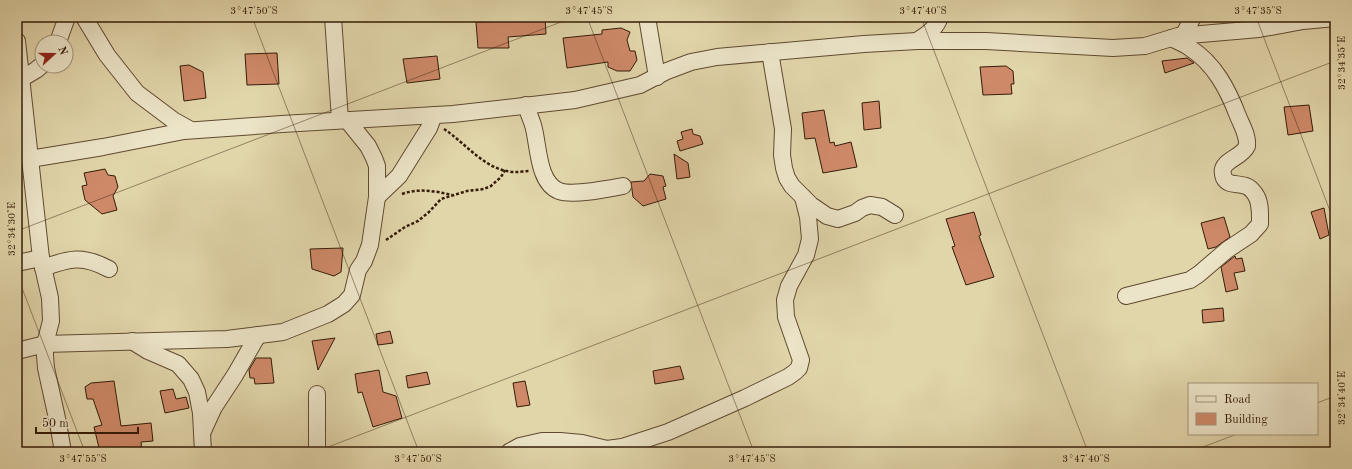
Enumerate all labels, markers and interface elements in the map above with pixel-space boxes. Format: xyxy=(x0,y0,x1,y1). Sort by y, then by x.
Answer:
text: 3°47'50"S xyxy=(230,6,278,16)
text: 3°47'45"S xyxy=(565,6,613,16)
text: 3°47'40"S xyxy=(899,6,947,16)
text: 3°47'35"S xyxy=(1234,6,1282,16)
north arrow xyxy=(34,34,74,74)
text: 32°34'35"E xyxy=(1337,36,1347,90)
text: N xyxy=(55,45,69,57)
text: 32°34'30"E xyxy=(7,202,17,256)
text: 32°34'40"E xyxy=(1337,371,1347,425)
legend xyxy=(1188,383,1318,435)
text: Road xyxy=(1224,394,1251,406)
scale bar xyxy=(36,409,138,435)
text: Building xyxy=(1224,414,1268,426)
text: 50 m xyxy=(42,417,69,430)
text: 3°47'55"S xyxy=(59,454,107,464)
text: 3°47'50"S xyxy=(394,454,442,464)
text: 3°47'45"S xyxy=(728,454,776,464)
text: 3°47'40"S xyxy=(1062,454,1110,464)

